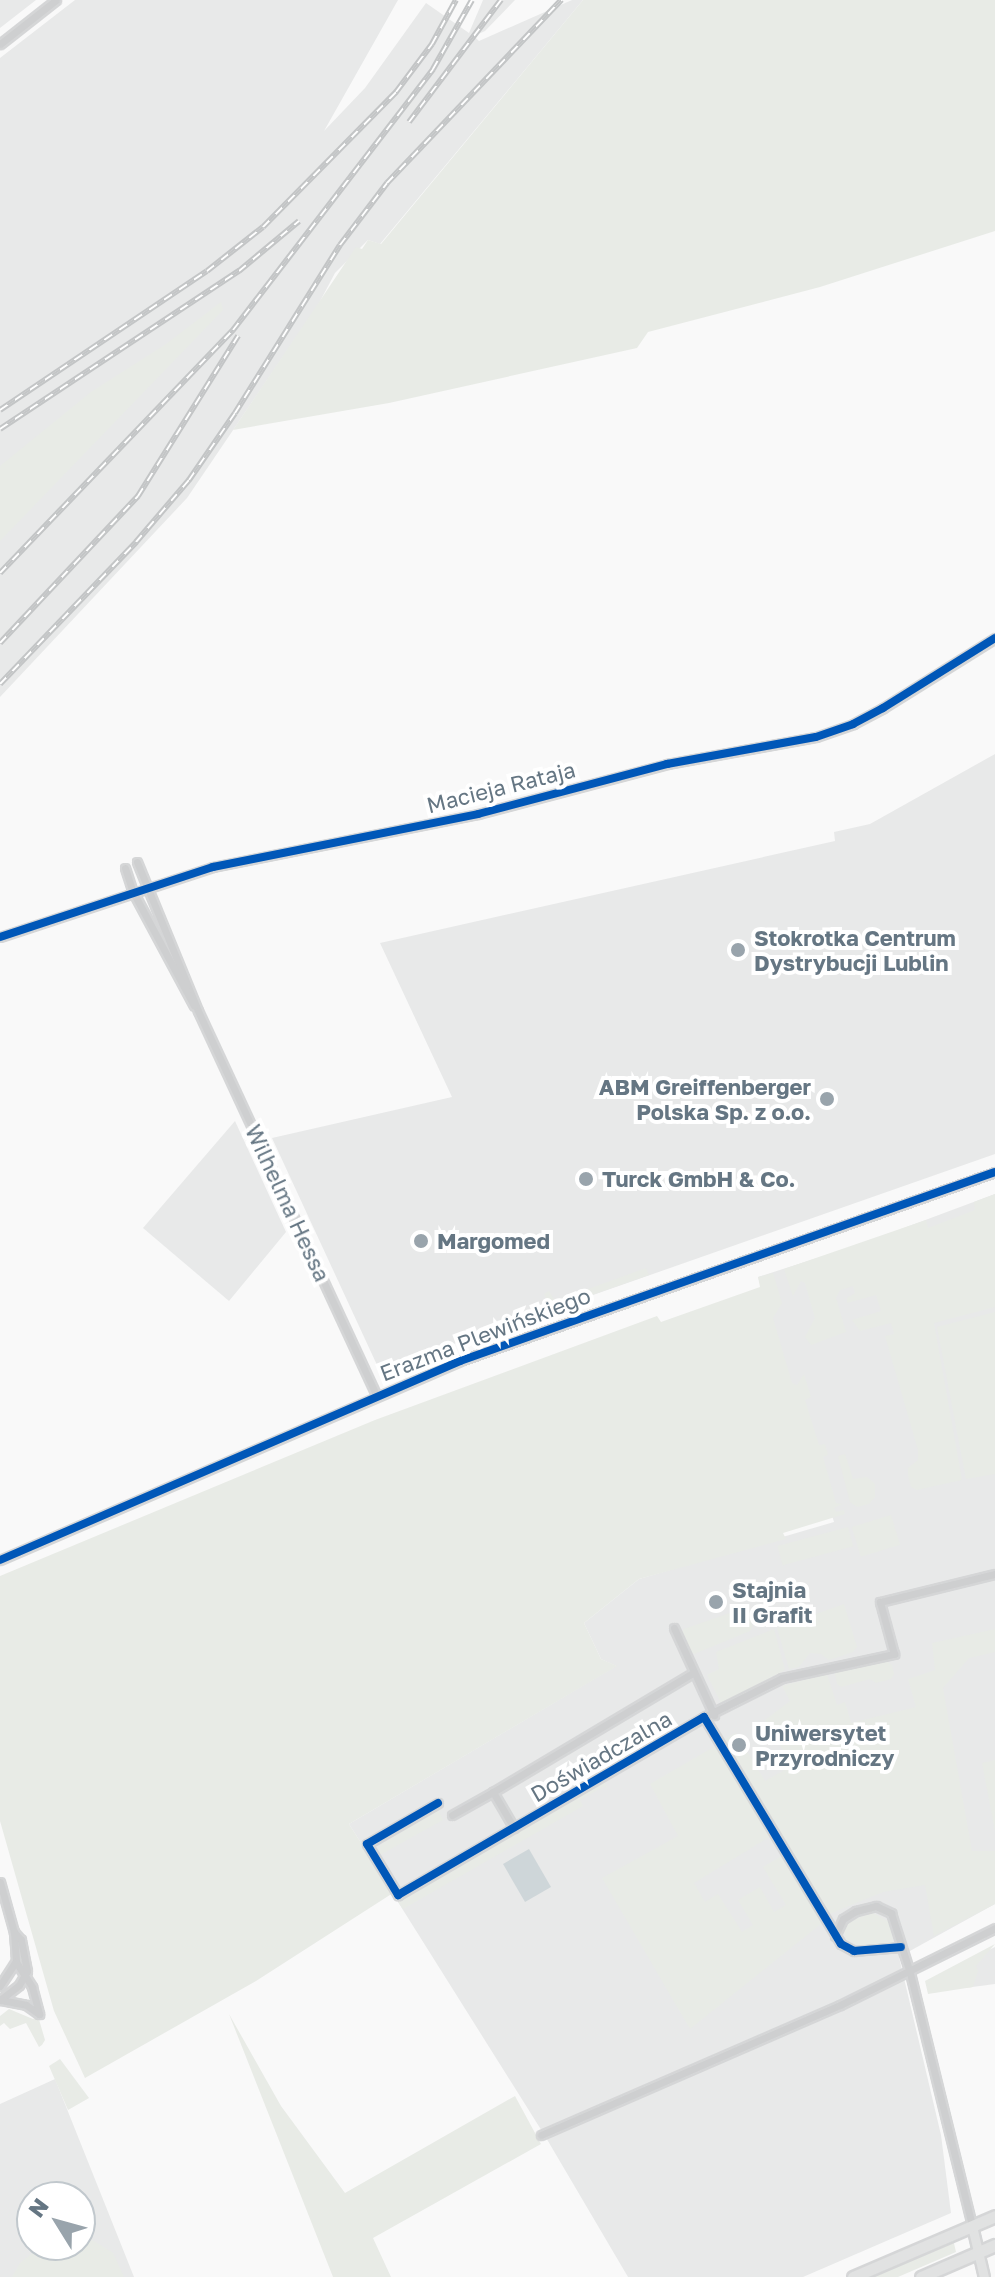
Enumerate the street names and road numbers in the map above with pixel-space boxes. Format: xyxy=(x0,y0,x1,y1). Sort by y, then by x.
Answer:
street label: Macieja Rataja xyxy=(424,756,578,818)
street label: Wilhelma Hessa xyxy=(240,1120,336,1286)
street label: Erazma Plewińskiego xyxy=(376,1282,594,1386)
street label: Doświadczalna xyxy=(526,1705,676,1807)

